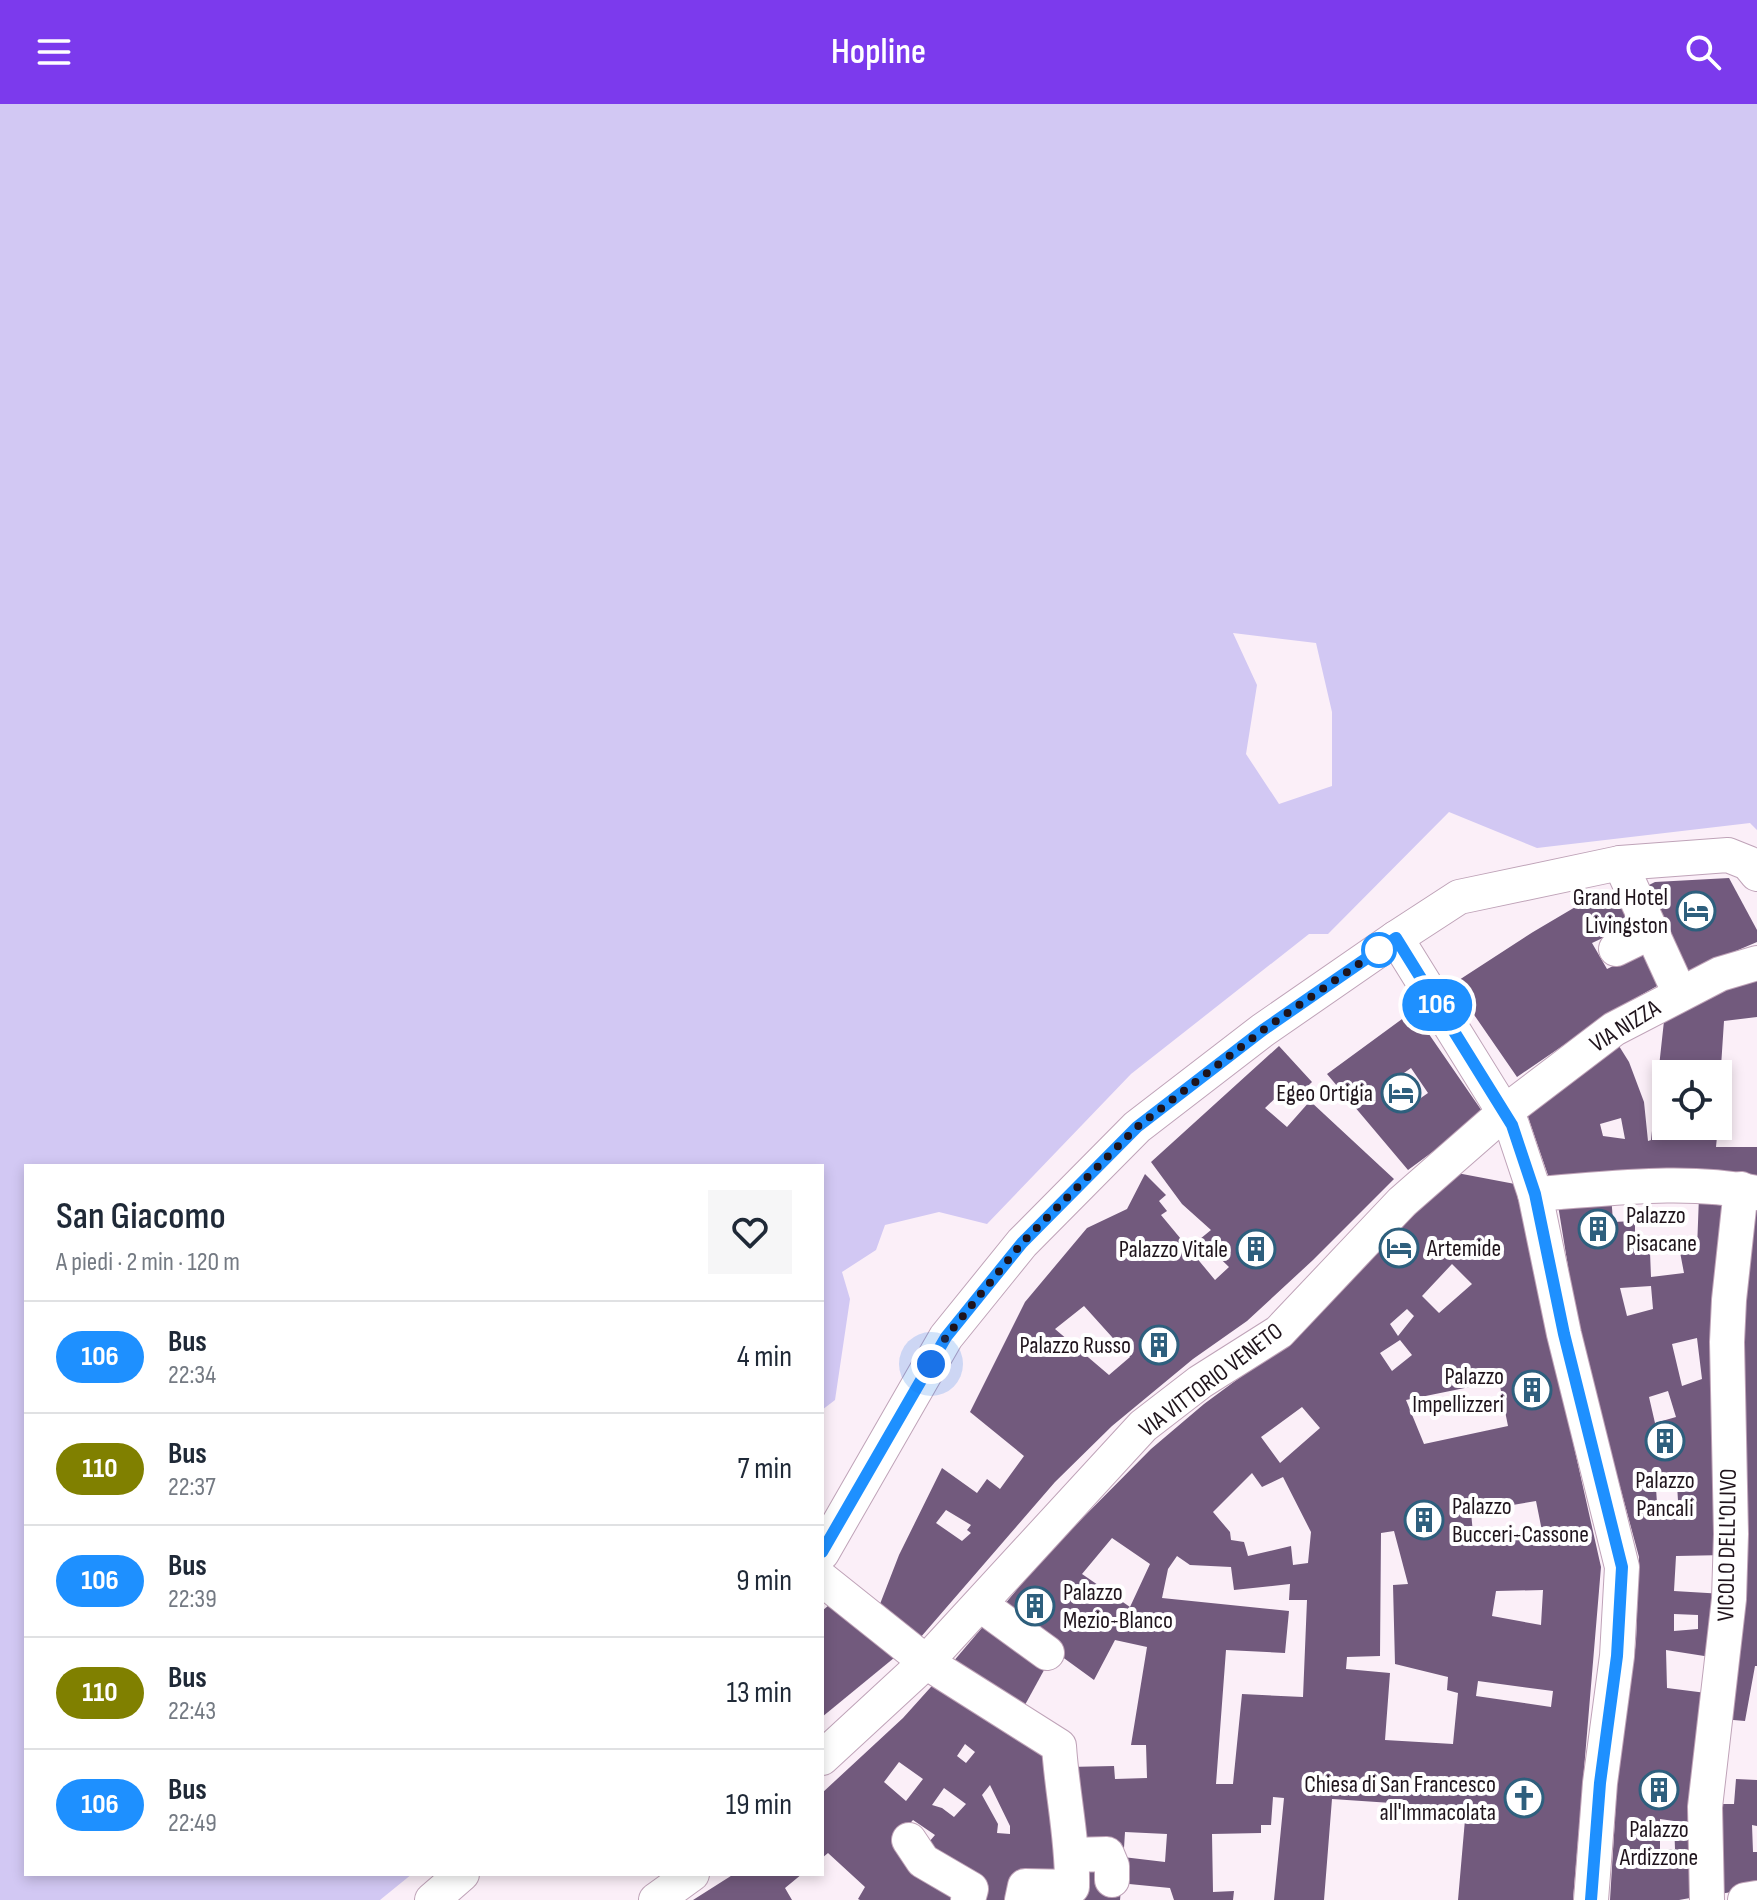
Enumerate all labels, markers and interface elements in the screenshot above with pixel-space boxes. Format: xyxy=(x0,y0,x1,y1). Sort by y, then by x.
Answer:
icon: menu xyxy=(32,30,76,74)
icon: search xyxy=(1681,30,1725,74)
text: Hopline xyxy=(831,31,926,74)
place label: Grand Hotel Livingston xyxy=(1573,883,1668,940)
hotel icon: Grand Hotel Livingston xyxy=(1675,890,1717,932)
unlabelled marker xyxy=(1362,933,1396,967)
line badge: 106 xyxy=(1391,979,1483,1031)
text: 106 xyxy=(1418,988,1456,1021)
street label: VIA NIZZA xyxy=(1585,993,1666,1059)
map controls xyxy=(1652,1060,1732,1140)
button: locate xyxy=(1652,1060,1732,1140)
hotel icon: Egeo Ortigia xyxy=(1380,1072,1422,1114)
place label: Egeo Ortigia xyxy=(1276,1079,1373,1108)
button: heart xyxy=(708,1190,792,1274)
text: San Giacomo xyxy=(56,1194,226,1239)
place label: Palazzo Pisacane xyxy=(1626,1201,1697,1258)
building icon: Palazzo Pisacane xyxy=(1577,1208,1619,1250)
hotel icon: Artemide xyxy=(1378,1227,1420,1269)
building icon: Palazzo Vitale xyxy=(1235,1228,1277,1270)
place label: Artemide xyxy=(1426,1234,1501,1263)
place label: Palazzo Vitale xyxy=(1119,1235,1228,1264)
text: A piedi · 2 min · 120 m xyxy=(56,1247,240,1278)
street label: VIA VITTORIO VENETO xyxy=(1134,1317,1288,1443)
text: Bus xyxy=(168,1324,207,1360)
building icon: Palazzo Russo xyxy=(1138,1324,1180,1366)
place label: Palazzo Russo xyxy=(1020,1331,1131,1360)
text: 4 min xyxy=(737,1339,792,1375)
text: 106 xyxy=(81,1340,119,1373)
your location xyxy=(911,1344,951,1384)
text: 22:34 xyxy=(168,1360,216,1391)
place label: Palazzo Impellizzeri xyxy=(1412,1362,1504,1419)
building icon: Palazzo Impellizzeri xyxy=(1511,1369,1553,1411)
building icon: Palazzo Pancali xyxy=(1644,1420,1686,1462)
text: Bus xyxy=(168,1436,207,1472)
text: 7 min xyxy=(738,1451,792,1487)
text: 110 xyxy=(82,1452,118,1485)
place label: Palazzo Pancali xyxy=(1635,1466,1695,1523)
street label: VICOLO DELL'OLIVO xyxy=(1711,1468,1743,1622)
text: 22:37 xyxy=(168,1472,216,1503)
place label: Palazzo Bucceri-Cassone xyxy=(1452,1492,1589,1549)
building icon: Palazzo Bucceri-Cassone xyxy=(1403,1499,1445,1541)
text: Bus xyxy=(168,1548,207,1584)
text: 9 min xyxy=(736,1563,792,1599)
text: 106 xyxy=(81,1564,119,1597)
place label: Palazzo Mezio-Blanco xyxy=(1063,1578,1173,1635)
text: 22:39 xyxy=(168,1584,217,1615)
building icon: Palazzo Mezio-Blanco xyxy=(1014,1585,1056,1627)
text: Bus xyxy=(168,1660,207,1696)
text: 13 min xyxy=(726,1675,792,1711)
text: 110 xyxy=(82,1676,118,1709)
text: 22:43 xyxy=(168,1696,216,1727)
building icon: Palazzo Ardizzone xyxy=(1638,1769,1680,1811)
place label: Chiesa di San Francesco all'Immacolata xyxy=(1304,1770,1496,1827)
text: Bus xyxy=(168,1772,207,1808)
church icon: Chiesa di San Francesco all'Immacolata xyxy=(1503,1777,1545,1819)
text: 19 min xyxy=(726,1787,792,1823)
text: 106 xyxy=(81,1788,119,1821)
text: 22:49 xyxy=(168,1808,217,1839)
place label: Palazzo Ardizzone xyxy=(1619,1815,1698,1872)

